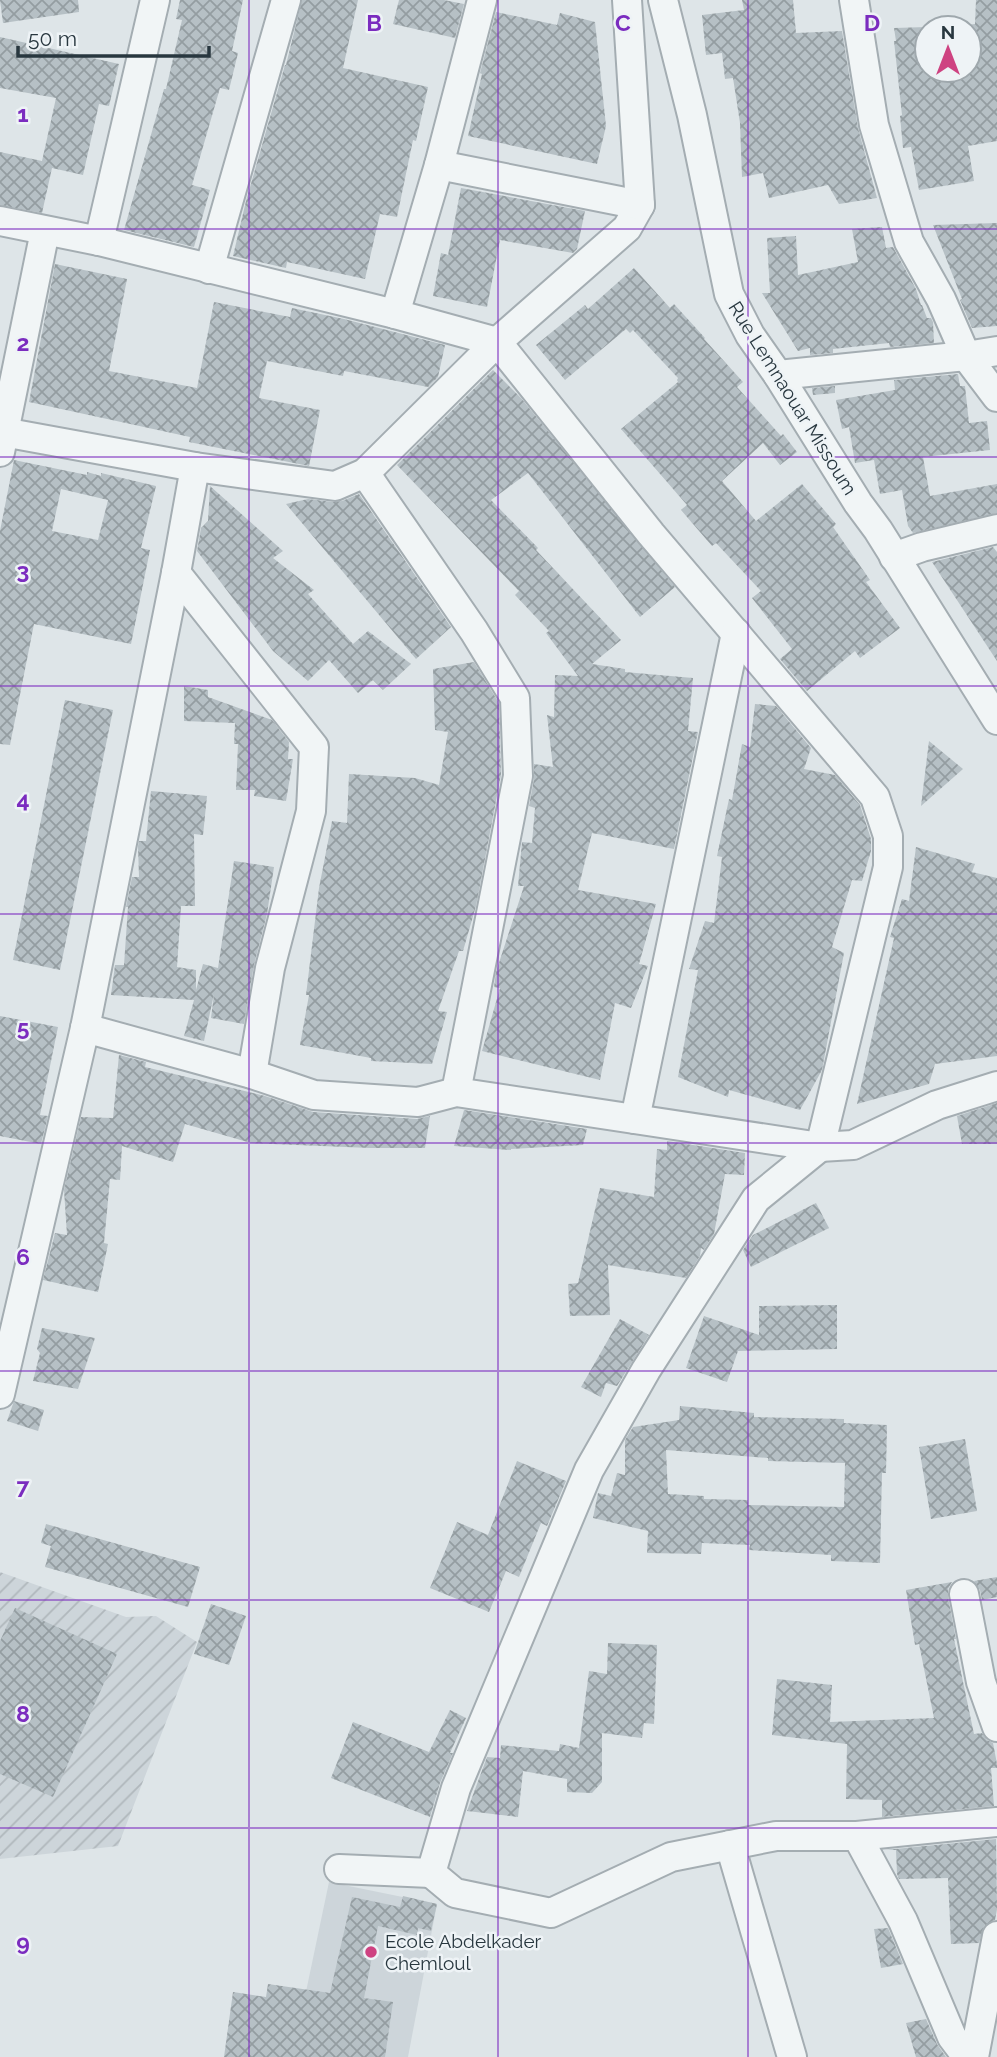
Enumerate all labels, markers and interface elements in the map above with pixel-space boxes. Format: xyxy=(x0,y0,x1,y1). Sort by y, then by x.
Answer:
text: B xyxy=(366,9,382,36)
text: C xyxy=(615,9,631,36)
text: D xyxy=(864,9,880,36)
scale bar xyxy=(18,14,208,58)
north arrow xyxy=(913,14,983,84)
text: N xyxy=(941,21,955,43)
text: 50 m xyxy=(28,26,77,51)
text: 1 xyxy=(17,100,29,127)
street label: Rue Lemnaouar Missoum xyxy=(724,297,862,499)
text: 2 xyxy=(17,329,29,356)
text: 3 xyxy=(17,557,29,584)
text: 4 xyxy=(16,786,30,813)
text: 5 xyxy=(17,1014,30,1041)
text: 6 xyxy=(16,1243,30,1270)
text: 7 xyxy=(17,1472,30,1499)
text: 8 xyxy=(16,1700,30,1727)
text: 9 xyxy=(16,1929,30,1956)
place label: Ecole Abdelkader Chemloul xyxy=(385,1930,542,1974)
marker: Ecole Abdelkader Chemloul xyxy=(363,1944,379,1960)

